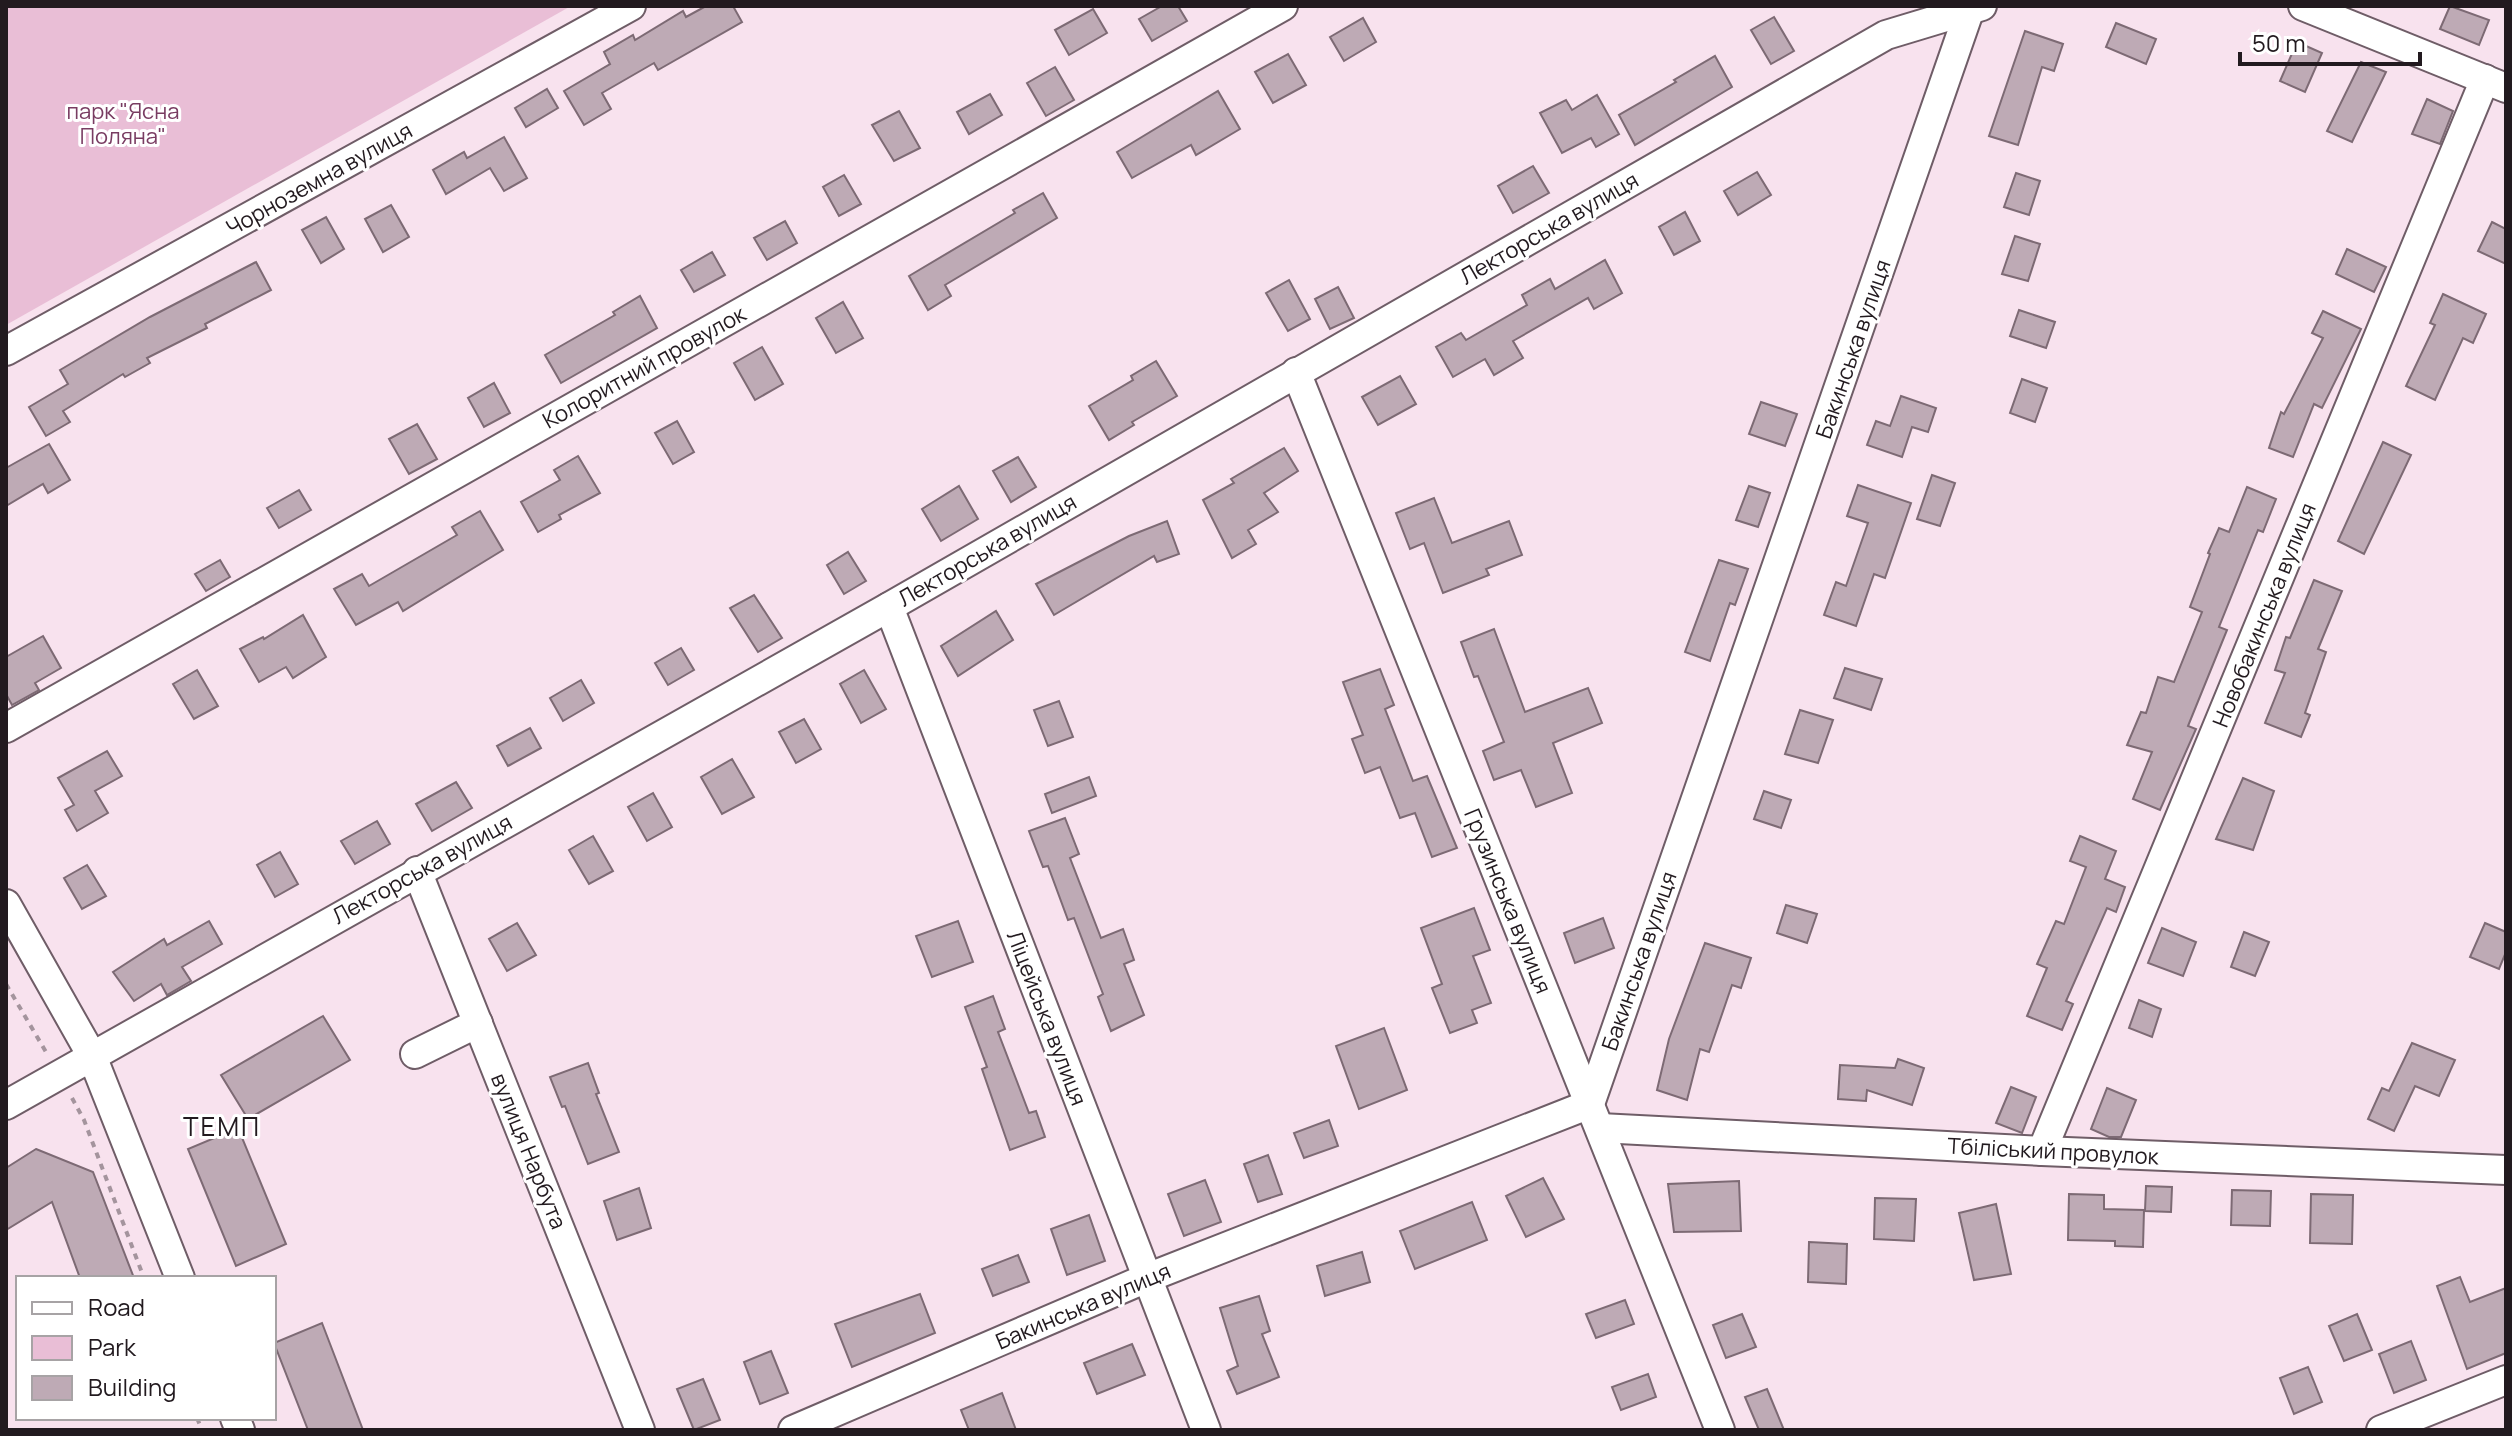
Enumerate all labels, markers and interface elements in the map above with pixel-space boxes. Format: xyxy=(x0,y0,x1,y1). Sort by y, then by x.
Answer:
scale bar xyxy=(2240,16,2420,66)
text: 50 m xyxy=(2252,26,2306,59)
park label: парк "Ясна Поляна" xyxy=(67,96,179,151)
street label: Чорноземна вулиця xyxy=(221,115,417,243)
street label: Лекторська вулиця xyxy=(1454,165,1644,291)
street label: Бакинська вулиця xyxy=(1808,256,1898,442)
street label: Колоритний провулок xyxy=(537,298,752,435)
street label: Лекторська вулиця xyxy=(892,487,1082,613)
street label: Новобакинська вулиця xyxy=(2205,498,2323,732)
street label: Грузинська вулиця xyxy=(1457,804,1559,998)
street label: Лекторська вулиця xyxy=(327,807,517,931)
street label: Бакинська вулиця xyxy=(1594,868,1684,1054)
street label: Ліцейська вулиця xyxy=(1000,926,1094,1110)
street label: вулиця Нарбута xyxy=(484,1069,574,1233)
district label: ТЕМП xyxy=(183,1108,261,1144)
street label: Тбіліський провулок xyxy=(1947,1130,2160,1172)
street label: Бакинська вулиця xyxy=(991,1256,1175,1356)
legend xyxy=(16,1276,276,1420)
text: Road xyxy=(88,1290,145,1323)
text: Park xyxy=(88,1330,137,1363)
text: Building xyxy=(88,1370,176,1403)

